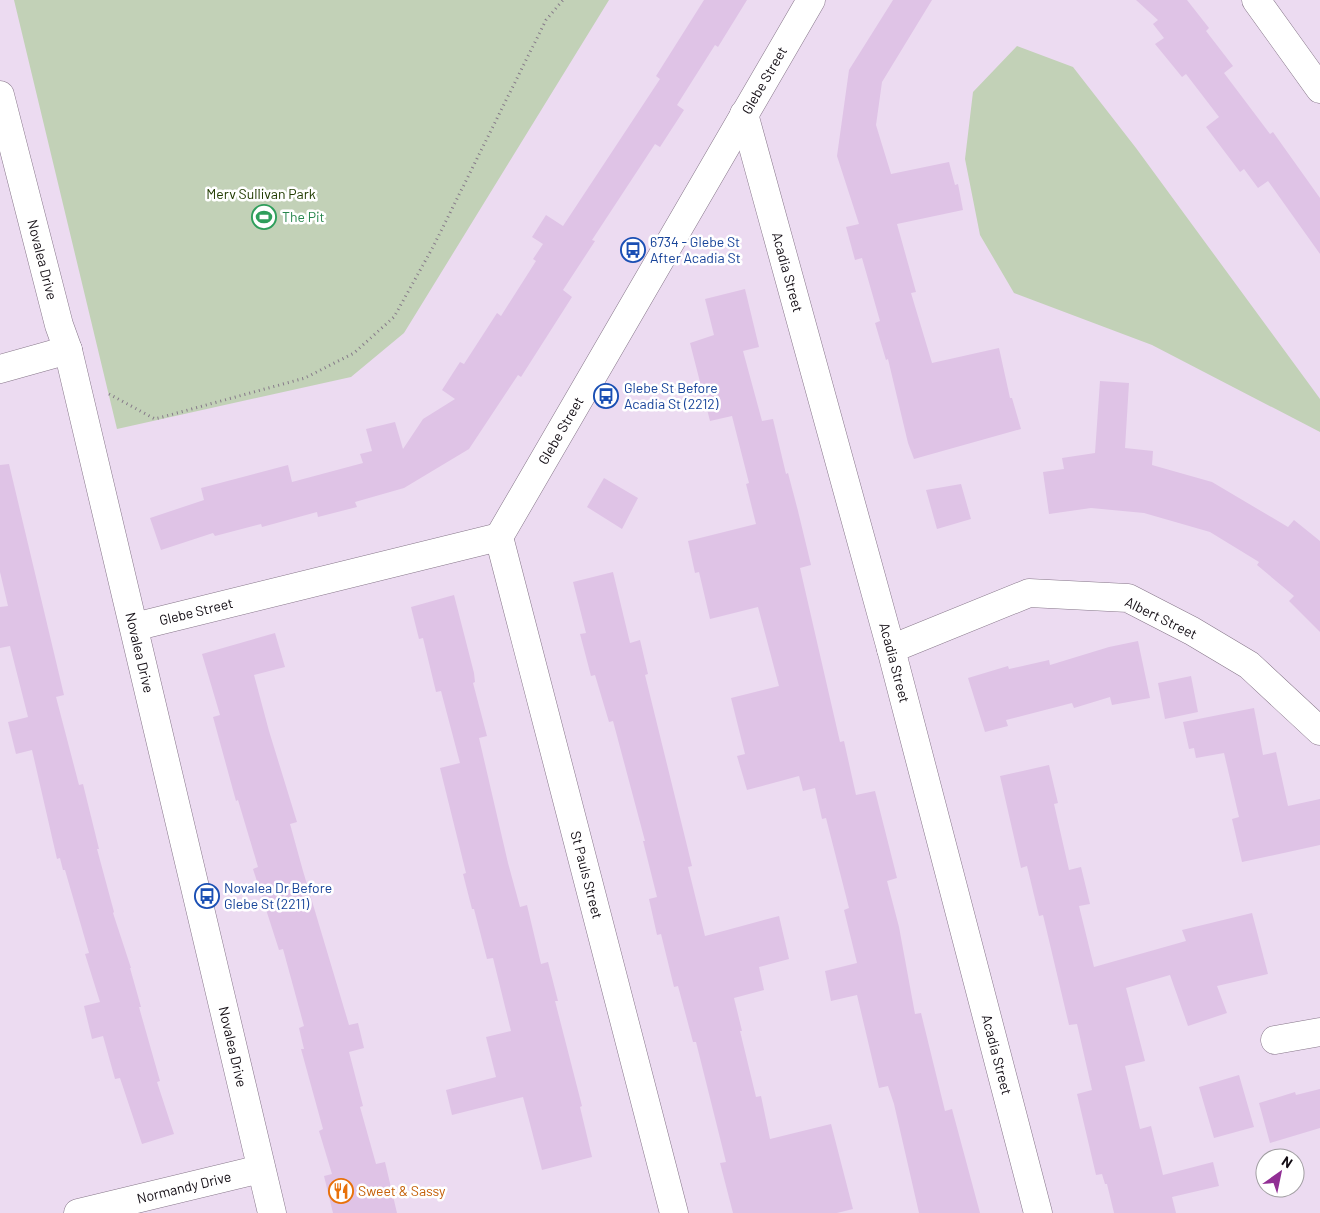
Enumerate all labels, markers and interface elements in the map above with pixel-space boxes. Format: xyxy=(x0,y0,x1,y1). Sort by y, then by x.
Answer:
street label: Glebe Street xyxy=(738,43,790,117)
park label: Merv Sullivan Park xyxy=(206,185,316,202)
sports icon: The Pit xyxy=(251,204,277,230)
place label: The Pit xyxy=(282,208,325,225)
street label: Novalea Drive xyxy=(24,218,61,302)
street label: Acadia Street xyxy=(769,230,807,314)
place label: 6734 - Glebe St After Acadia St xyxy=(650,233,741,266)
bus stop icon: 6734 - Glebe St After Acadia St xyxy=(620,237,646,263)
place label: Glebe St Before Acadia St (2212) xyxy=(624,379,719,412)
bus stop icon: Glebe St Before Acadia St (2212) xyxy=(593,383,619,409)
street label: Glebe Street xyxy=(534,393,587,467)
street label: Albert Street xyxy=(1122,593,1200,642)
street label: Glebe Street xyxy=(157,594,235,628)
street label: Novalea Drive xyxy=(122,611,158,695)
street label: Acadia Street xyxy=(876,621,914,705)
street label: St Pauls Street xyxy=(567,829,606,920)
place label: Novalea Dr Before Glebe St (2211) xyxy=(224,879,332,912)
bus stop icon: Novalea Dr Before Glebe St (2211) xyxy=(194,883,220,909)
street label: Novalea Drive xyxy=(215,1005,251,1089)
street label: Acadia Street xyxy=(979,1013,1016,1096)
north arrow xyxy=(1255,1148,1305,1198)
text: N xyxy=(1279,1152,1296,1171)
street label: Normandy Drive xyxy=(135,1167,233,1207)
restaurant icon: Sweet & Sassy xyxy=(328,1178,354,1204)
place label: Sweet & Sassy xyxy=(358,1182,446,1199)

